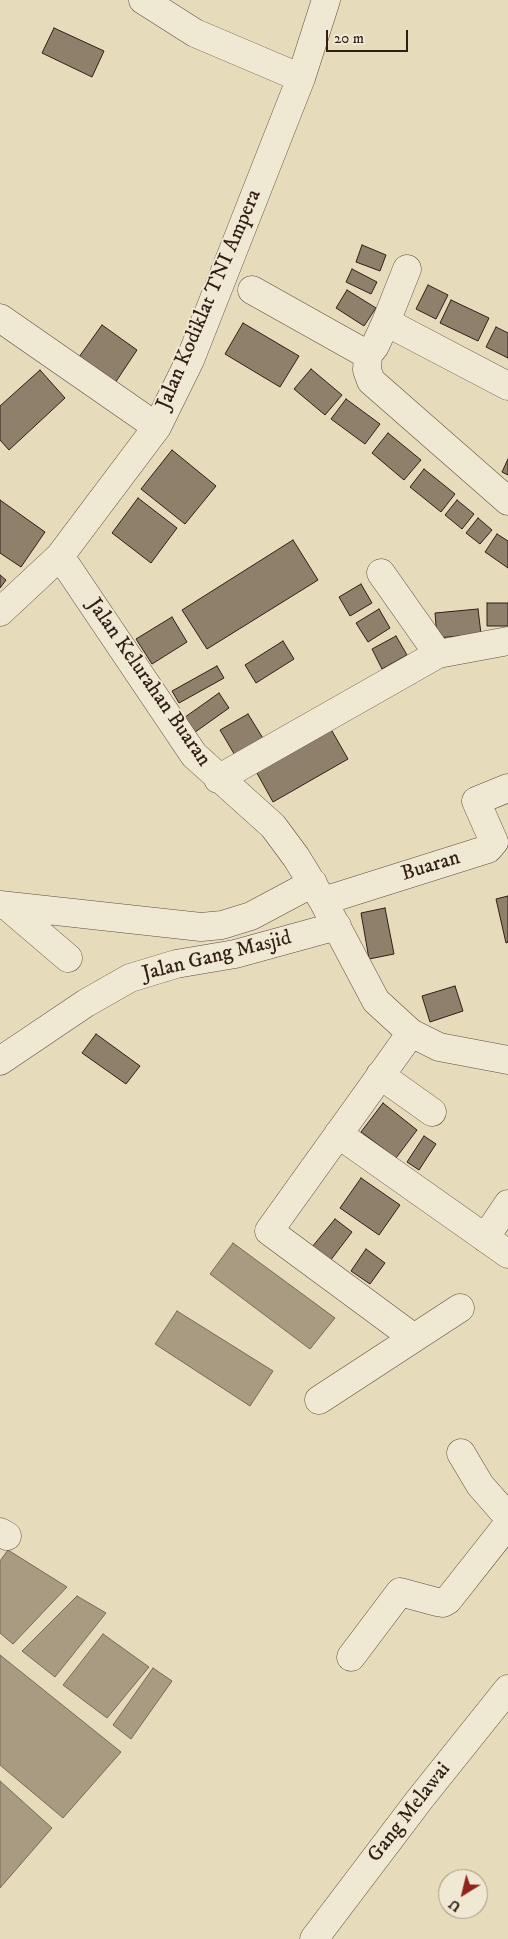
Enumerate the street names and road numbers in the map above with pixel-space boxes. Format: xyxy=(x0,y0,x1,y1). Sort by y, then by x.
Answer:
street label: Jalan Kodiklat TNI Ampera xyxy=(152,186,268,414)
street label: Jalan Kelurahan Buaran xyxy=(81,594,215,772)
street label: Buaran xyxy=(399,846,463,888)
street label: Jalan Gang Masjid xyxy=(140,926,294,988)
street label: Gang Melawai xyxy=(363,1758,457,1868)

